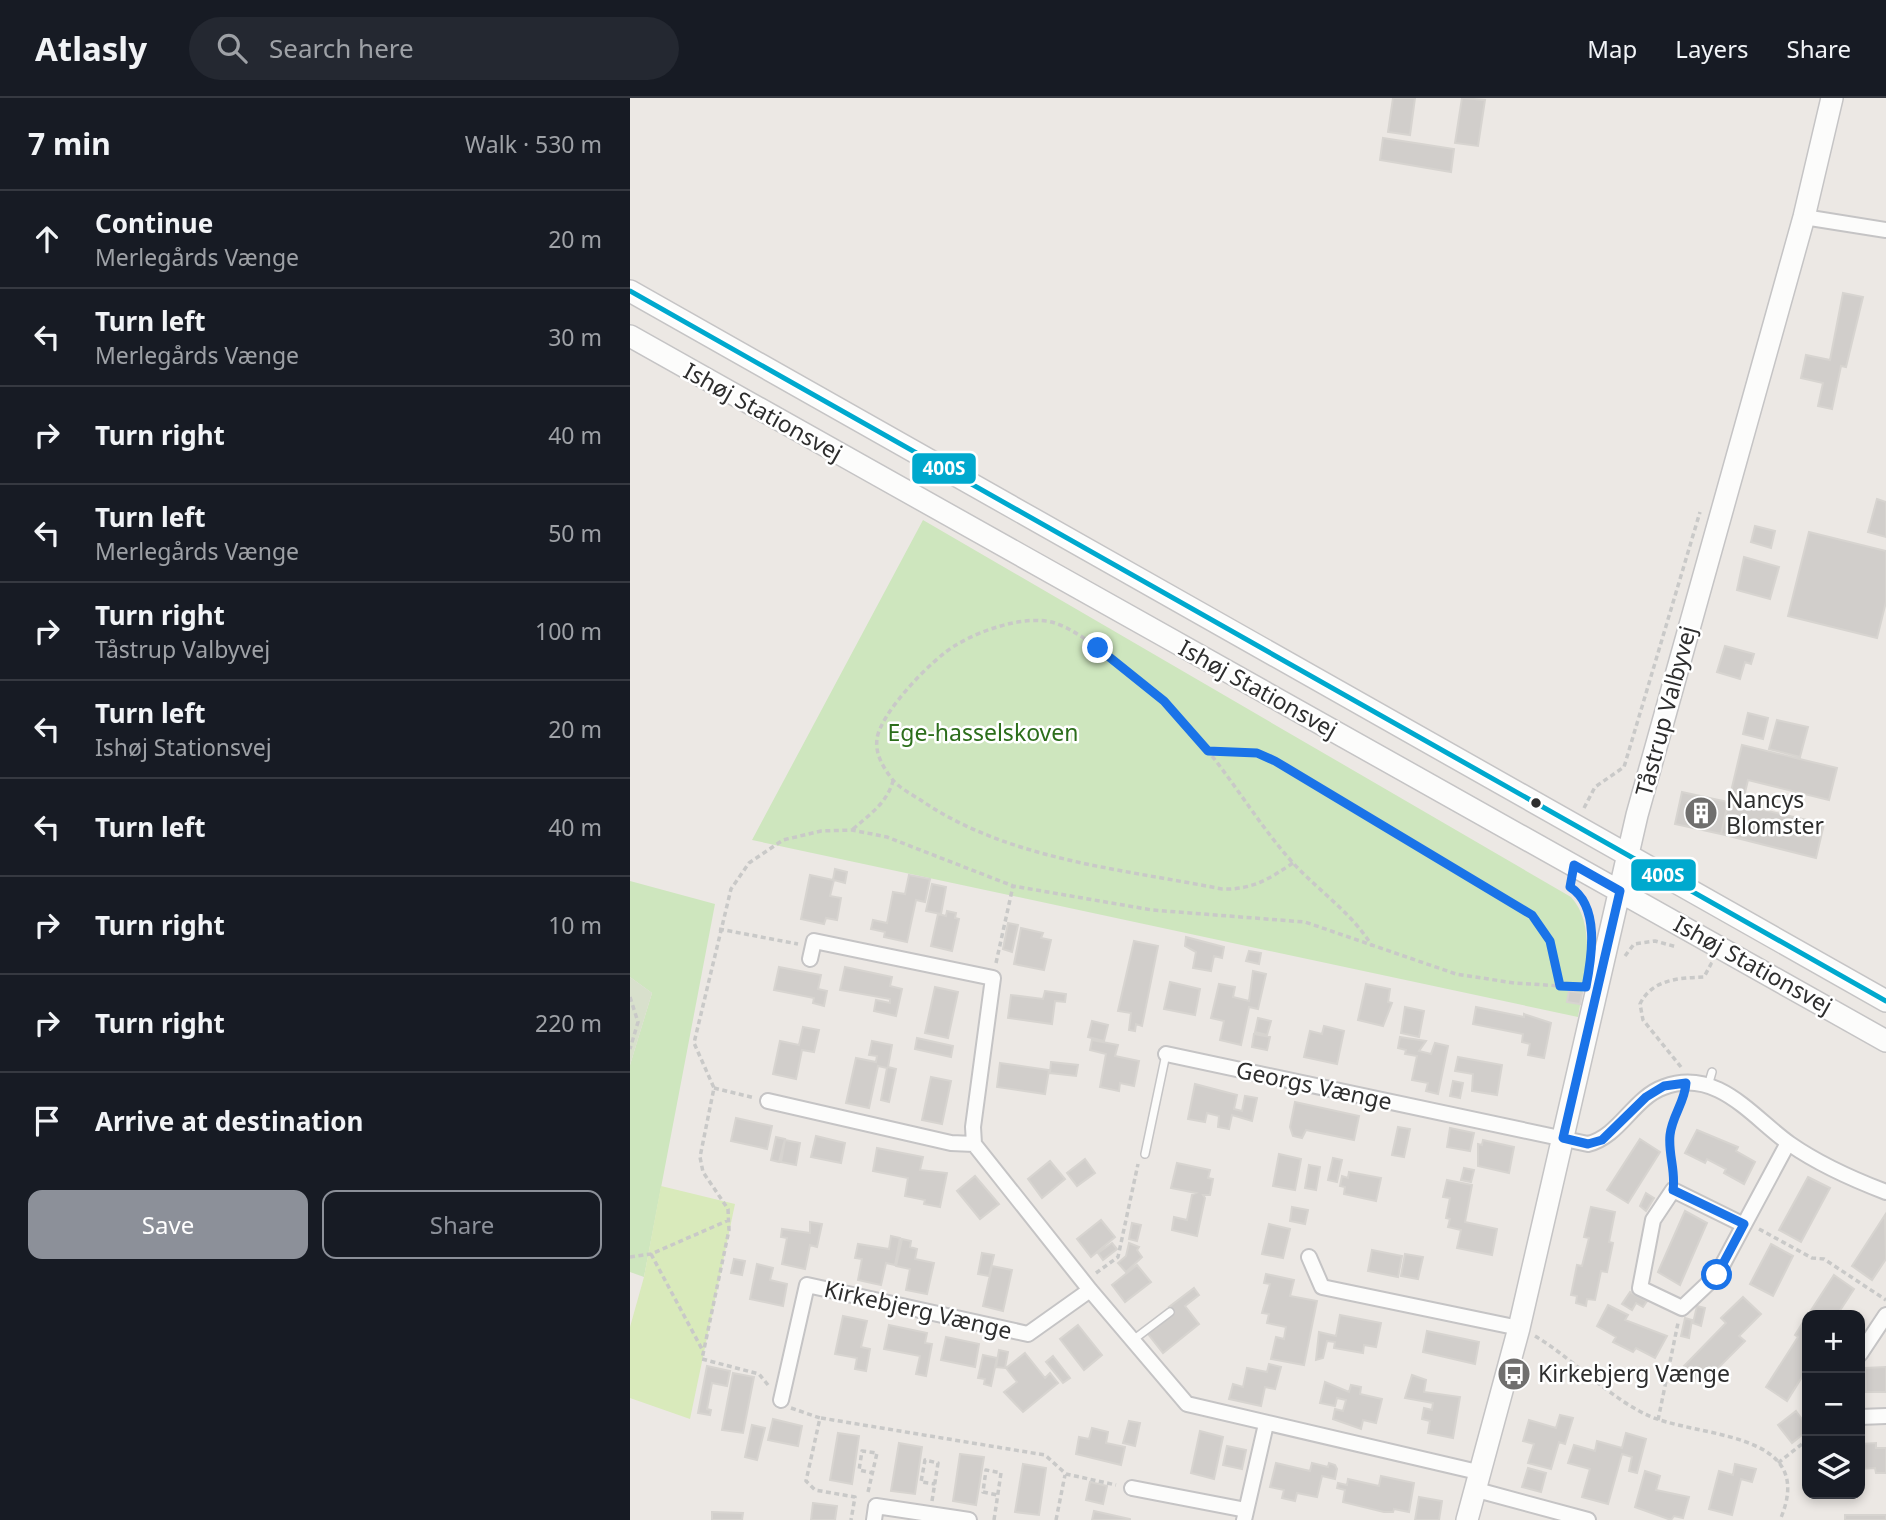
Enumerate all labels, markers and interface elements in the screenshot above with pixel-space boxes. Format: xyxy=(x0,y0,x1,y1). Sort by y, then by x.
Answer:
search box xyxy=(189,17,679,80)
text: Atlasly xyxy=(35,26,147,71)
icon: search xyxy=(213,29,251,67)
text: Search here xyxy=(269,30,414,66)
text: Map xyxy=(1587,32,1637,65)
text: Layers xyxy=(1675,32,1749,65)
text: Share xyxy=(1787,32,1851,65)
text: 7 min xyxy=(28,123,111,164)
text: Walk · 530 m xyxy=(465,128,602,160)
text: Continue xyxy=(95,205,213,241)
icon: ahead xyxy=(28,220,66,258)
text: 20 m xyxy=(548,223,602,255)
text: Merlegårds Vænge xyxy=(95,241,299,273)
text: Turn left xyxy=(95,303,206,339)
icon: left xyxy=(28,318,66,356)
text: 30 m xyxy=(548,321,602,353)
text: Merlegårds Vænge xyxy=(95,339,299,371)
street label: Ishøj Stationsvej xyxy=(678,354,849,468)
icon: right xyxy=(28,416,66,454)
text: Turn right xyxy=(95,417,225,453)
text: 40 m xyxy=(548,419,602,451)
line badge: 400S xyxy=(911,452,977,485)
text: 400S xyxy=(922,455,966,481)
text: Turn left xyxy=(95,499,206,535)
icon: left xyxy=(28,514,66,552)
text: 50 m xyxy=(548,517,602,549)
text: Merlegårds Vænge xyxy=(95,535,299,567)
text: Turn right xyxy=(95,597,225,633)
icon: right xyxy=(28,612,66,650)
text: 100 m xyxy=(535,615,602,647)
street label: Tåstrup Valbyvej xyxy=(1627,622,1703,799)
street label: Ishøj Stationsvej xyxy=(1173,631,1344,745)
route end xyxy=(1082,632,1113,663)
text: Tåstrup Valbyvej xyxy=(95,633,270,665)
text: Turn left xyxy=(95,695,206,731)
icon: left xyxy=(28,710,66,748)
text: 20 m xyxy=(548,713,602,745)
park label: Ege-hasselskoven xyxy=(888,716,1079,748)
text: Ishøj Stationsvej xyxy=(95,731,272,763)
place label: Nancys Blomster xyxy=(1726,783,1825,841)
building icon: Nancys Blomster xyxy=(1682,794,1720,832)
unlabelled marker xyxy=(1529,796,1543,810)
icon: left xyxy=(28,808,66,846)
text: Turn left xyxy=(95,809,206,845)
text: 40 m xyxy=(548,811,602,843)
line badge: 400S xyxy=(1630,858,1697,892)
text: 400S xyxy=(1641,862,1685,888)
icon: right xyxy=(28,906,66,944)
text: Turn right xyxy=(95,907,225,943)
street label: Ishøj Stationsvej xyxy=(1668,907,1839,1021)
text: 10 m xyxy=(548,909,602,941)
icon: right xyxy=(28,1004,66,1042)
text: Turn right xyxy=(95,1005,225,1041)
text: 220 m xyxy=(535,1007,602,1039)
street label: Georgs Vænge xyxy=(1233,1053,1395,1117)
icon: arrive xyxy=(28,1102,66,1140)
text: Arrive at destination xyxy=(95,1103,364,1139)
button: Save xyxy=(28,1190,308,1259)
button: Share xyxy=(322,1190,602,1259)
route start xyxy=(1701,1259,1732,1290)
street label: Kirkebjerg Vænge xyxy=(821,1272,1015,1346)
map controls xyxy=(1802,1310,1865,1499)
button: + xyxy=(1802,1310,1865,1373)
bus stop icon: Kirkebjerg Vænge xyxy=(1495,1355,1533,1393)
place label: Kirkebjerg Vænge xyxy=(1538,1357,1730,1389)
button: − xyxy=(1802,1373,1865,1436)
button: layers xyxy=(1802,1436,1865,1499)

